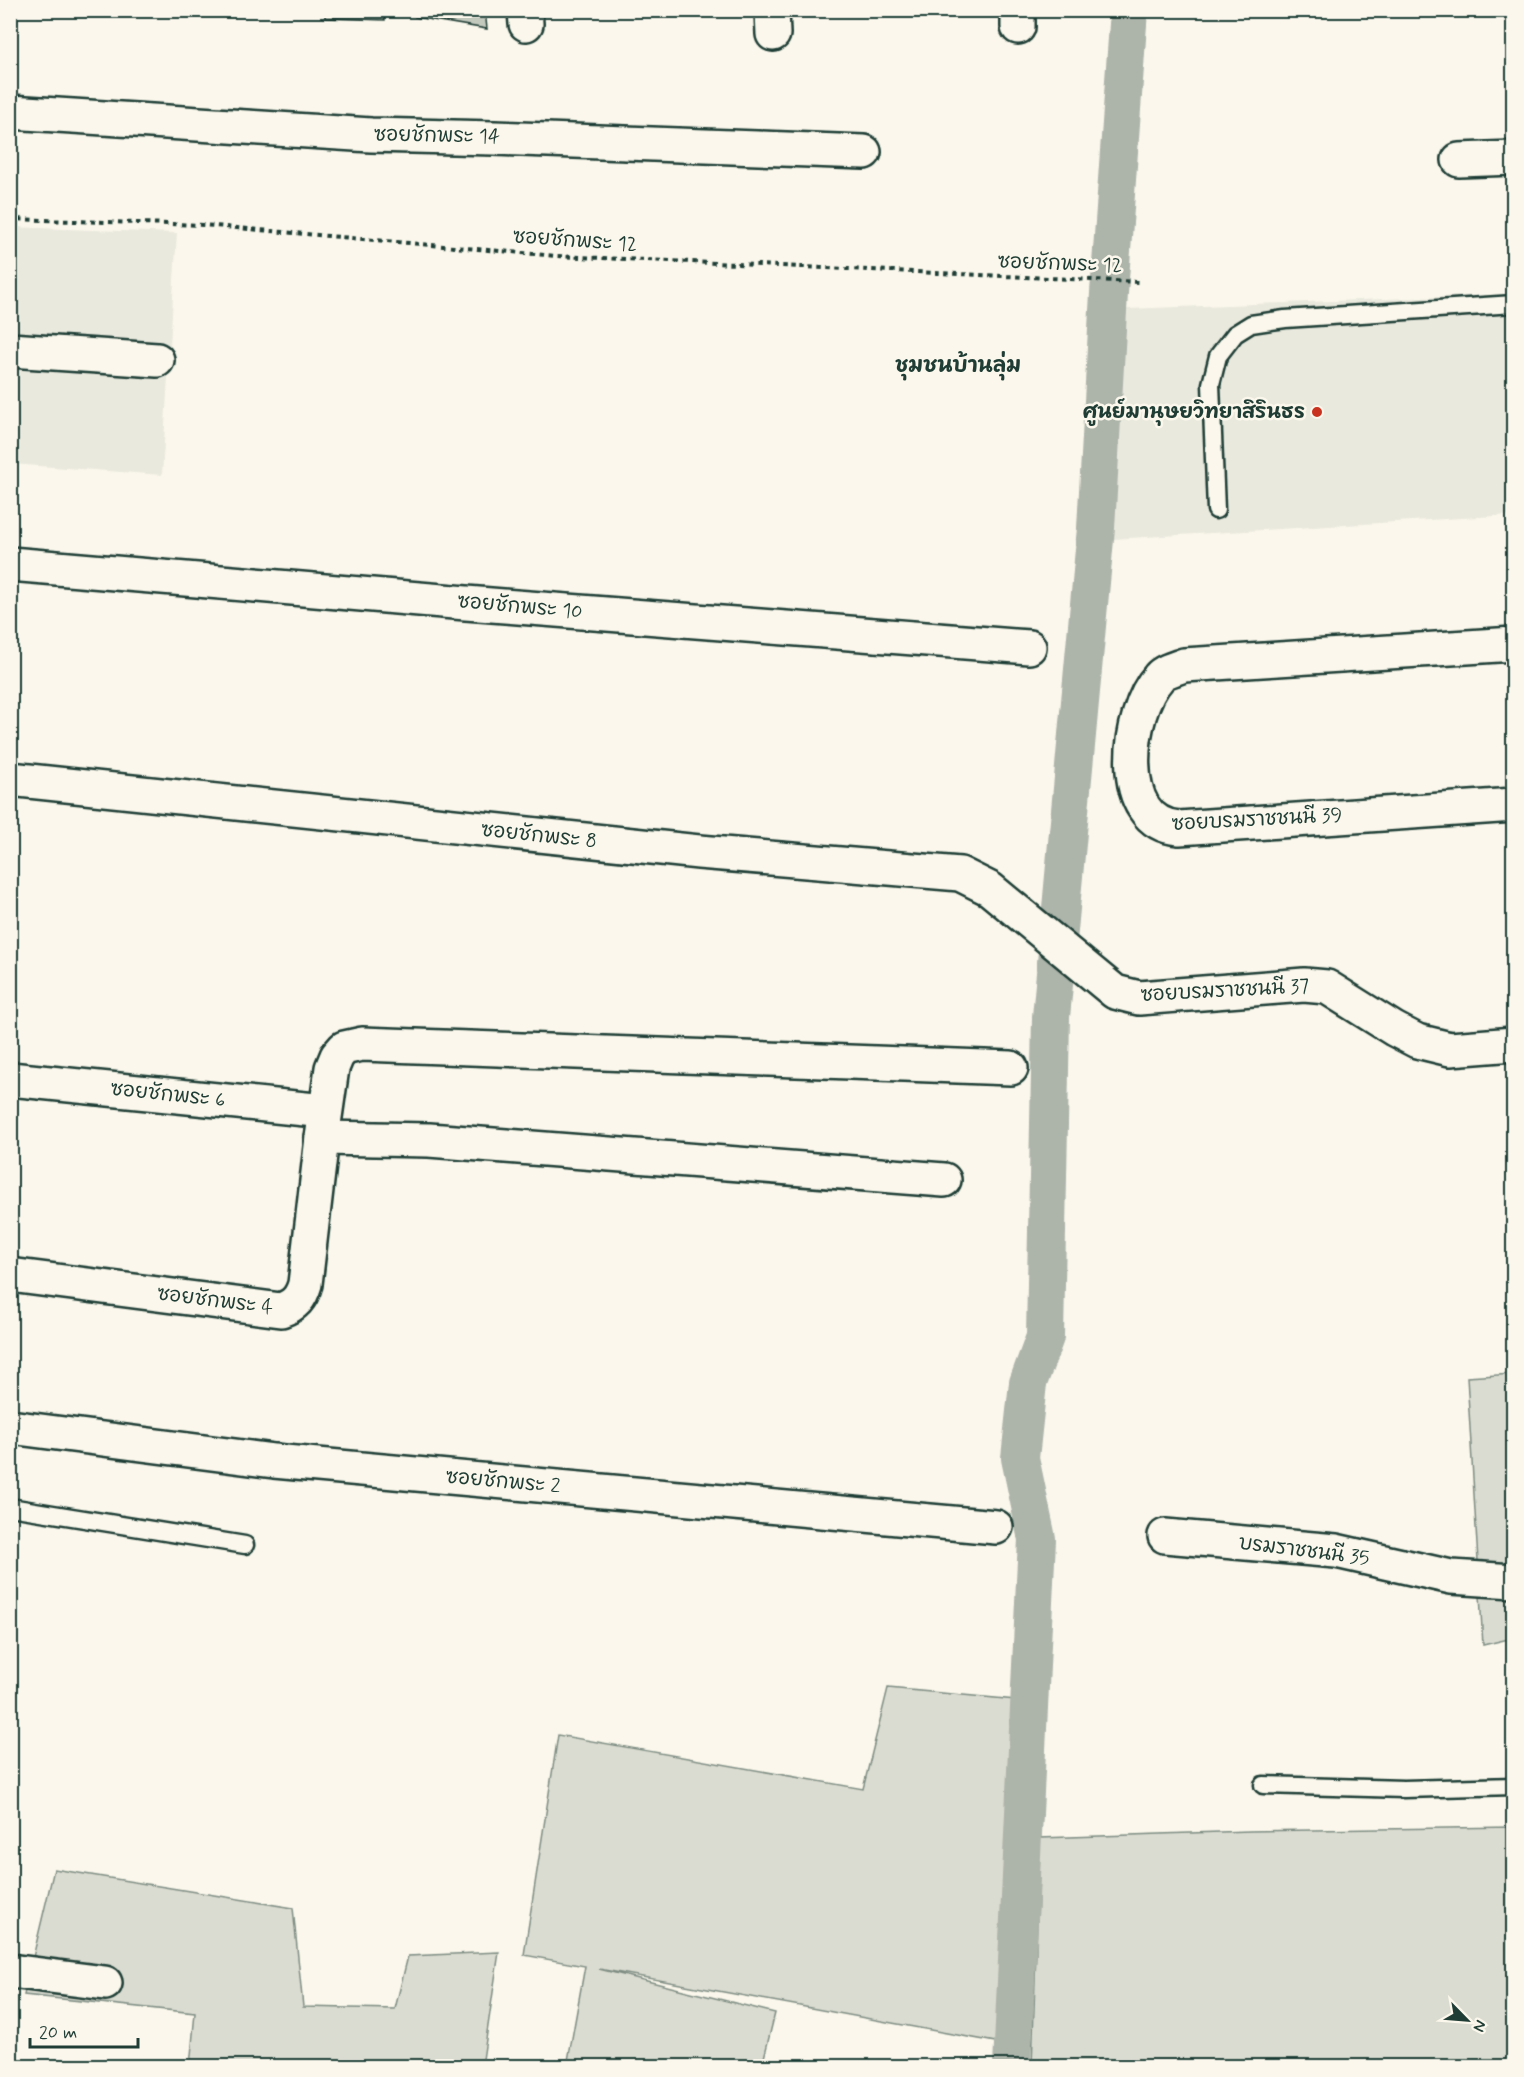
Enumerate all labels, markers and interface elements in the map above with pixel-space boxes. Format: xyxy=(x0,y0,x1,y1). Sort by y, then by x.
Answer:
street label: ซอยชักพระ 14 xyxy=(374,121,500,151)
street label: ซอยชักพระ 12 xyxy=(512,223,638,259)
street label: ซอยชักพระ 12 xyxy=(997,248,1123,280)
district label: ชุมชนบ้านลุ่ม xyxy=(895,350,1021,381)
place label: ศูนย์มานุษยวิทยาสิรินธร xyxy=(1083,398,1305,426)
marker: ศูนย์มานุษยวิทยาสิรินธร xyxy=(1310,405,1324,419)
street label: ซอยชักพระ 10 xyxy=(456,588,584,626)
street label: ซอยบรมราชชนนี 39 xyxy=(1171,802,1343,838)
street label: ซอยชักพระ 8 xyxy=(480,816,598,856)
street label: ซอยบรมราชชนนี 37 xyxy=(1140,973,1310,1009)
street label: ซอยชักพระ 6 xyxy=(109,1076,227,1114)
street label: ซอยชักพระ 4 xyxy=(155,1280,275,1322)
street label: ซอยชักพระ 2 xyxy=(445,1464,562,1500)
street label: บรมราชชนนี 35 xyxy=(1237,1530,1371,1572)
north arrow xyxy=(1437,1990,1497,2050)
scale bar xyxy=(30,2011,138,2049)
text: N xyxy=(1467,2016,1491,2035)
text: 20 m xyxy=(39,2021,77,2045)

